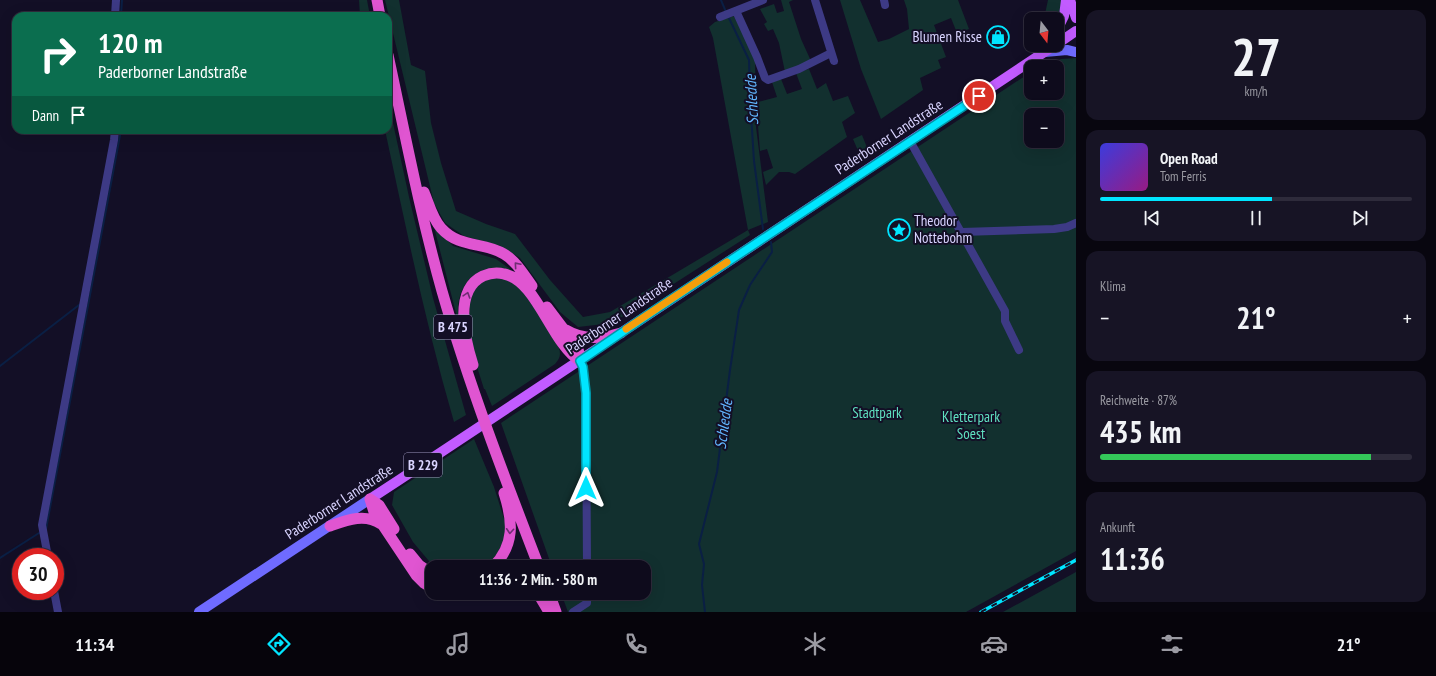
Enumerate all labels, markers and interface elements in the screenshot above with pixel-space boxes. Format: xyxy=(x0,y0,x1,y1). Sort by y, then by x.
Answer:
north arrow xyxy=(1024,12,1064,52)
map controls xyxy=(1024,12,1064,148)
text: 27 xyxy=(1231,23,1281,90)
text: 120 m xyxy=(98,24,162,61)
shop icon: Blumen Risse xyxy=(985,24,1011,50)
place label: Blumen Risse xyxy=(912,27,982,46)
icon: right xyxy=(32,28,84,80)
text: Paderborner Landstraße xyxy=(98,60,247,83)
button: + xyxy=(1024,60,1064,100)
water label: Schledde xyxy=(740,73,762,126)
pin xyxy=(962,79,996,113)
text: km/h xyxy=(1244,83,1268,100)
icon: arrive xyxy=(968,85,990,107)
street label: Paderborner Landstraße xyxy=(831,95,946,178)
icon: arrive xyxy=(67,104,89,126)
text: Dann xyxy=(32,106,59,125)
button: − xyxy=(1024,108,1064,148)
text: Open Road xyxy=(1160,149,1218,168)
text: Tom Ferris xyxy=(1160,168,1206,185)
icon: previous xyxy=(1141,207,1163,229)
icon: pause xyxy=(1245,207,1267,229)
icon: next xyxy=(1349,207,1371,229)
place label: Theodor Nottebohm xyxy=(914,211,972,247)
place icon: Theodor Nottebohm xyxy=(886,217,912,243)
one-way arrow xyxy=(514,263,521,270)
street label: Paderborner Landstraße xyxy=(562,273,676,358)
text: Klima xyxy=(1100,278,1126,295)
one-way arrow xyxy=(462,292,471,299)
text: 21° xyxy=(1236,298,1276,337)
text: − xyxy=(1100,304,1109,332)
text: + xyxy=(1403,304,1412,332)
road number: B 475 xyxy=(434,315,472,339)
text: Reichweite · 87% xyxy=(1100,392,1177,409)
water label: Schledde xyxy=(710,396,737,450)
park label: Stadtpark xyxy=(852,403,902,422)
park label: Kletterpark Soest xyxy=(942,407,1000,443)
text: 435 km xyxy=(1100,412,1181,451)
road number: B 229 xyxy=(404,453,442,477)
street label: Paderborner Landstraße xyxy=(281,460,396,543)
position arrow xyxy=(565,467,607,509)
text: Ankunft xyxy=(1100,519,1135,536)
one-way arrow xyxy=(506,528,515,534)
text: 11:36 xyxy=(1100,539,1165,578)
speed limit sign: 30 xyxy=(12,548,64,600)
text: 11:36 · 2 Min. · 580 m xyxy=(479,570,597,589)
icon: directions xyxy=(265,630,293,658)
icon: music xyxy=(444,630,472,658)
icon: phone xyxy=(622,630,650,658)
icon: climate xyxy=(801,630,829,658)
icon: car xyxy=(980,630,1008,658)
icon: filters xyxy=(1158,630,1186,658)
text: 11:34 xyxy=(75,633,114,656)
text: 21° xyxy=(1337,633,1361,656)

